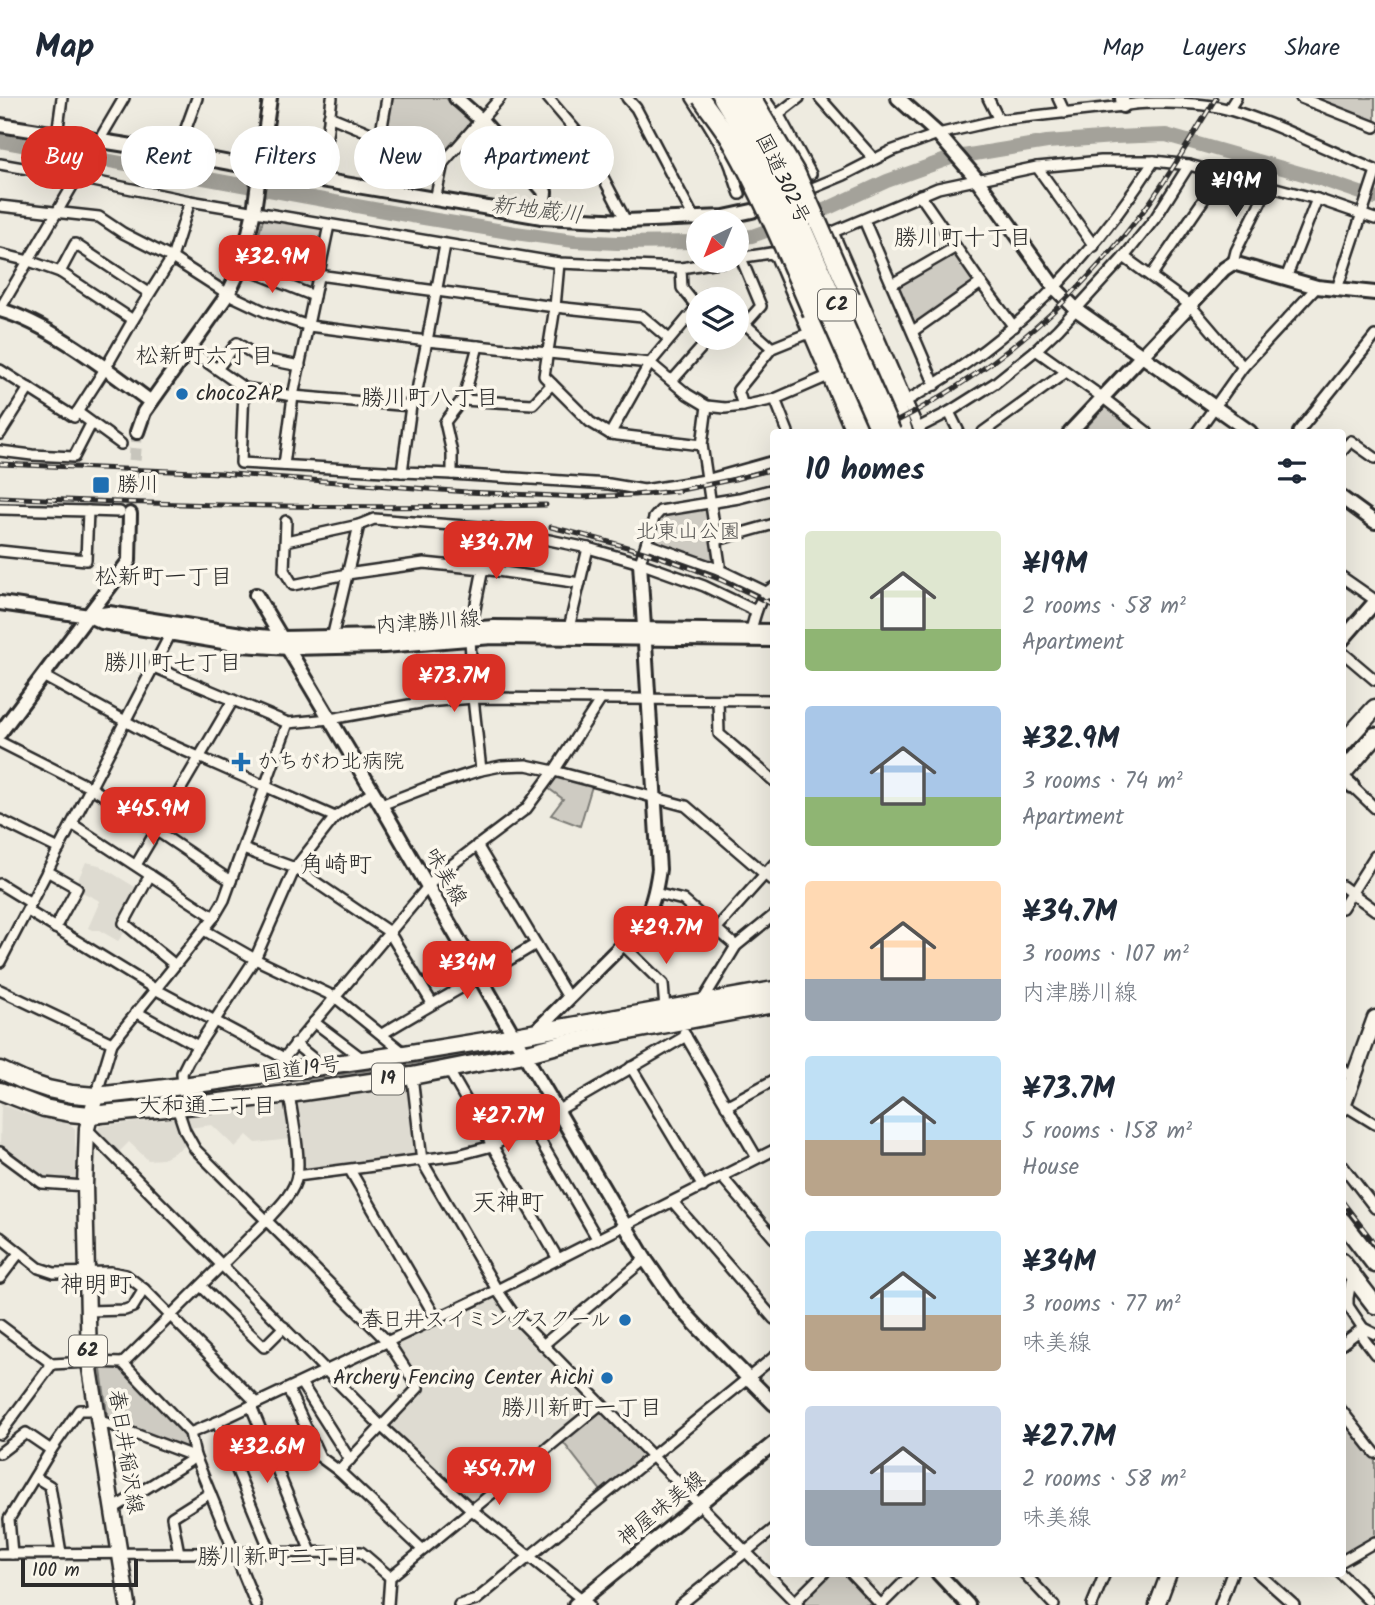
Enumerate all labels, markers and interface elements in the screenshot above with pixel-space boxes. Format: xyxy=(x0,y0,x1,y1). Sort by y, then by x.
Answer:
text: Map xyxy=(35,22,95,75)
text: Map xyxy=(1102,29,1144,68)
text: Layers xyxy=(1182,29,1246,68)
text: Share xyxy=(1284,29,1340,68)
chip: Buy xyxy=(21,126,107,189)
chip: Rent xyxy=(121,126,216,189)
chip: Filters xyxy=(230,126,340,189)
chip: New xyxy=(354,126,446,189)
chip: Apartment xyxy=(460,126,614,189)
street label: 国道302号 xyxy=(746,128,818,230)
pin: ¥19M xyxy=(1195,159,1277,219)
text: ¥19M xyxy=(1211,164,1261,200)
water label: 新地蔵川 xyxy=(489,188,585,234)
north arrow xyxy=(686,210,749,273)
map controls xyxy=(686,210,749,350)
district label: 勝川町十丁目 xyxy=(894,221,1032,257)
pin: ¥32.9M xyxy=(215,236,329,295)
text: ¥32.9M xyxy=(235,240,309,276)
button: layers xyxy=(686,287,749,350)
road number: C2 xyxy=(818,290,856,321)
district label: 松新町六丁目 xyxy=(136,339,274,375)
place label: chocoZAP xyxy=(196,378,283,411)
district label: 勝川町八丁目 xyxy=(361,381,499,417)
marker: chocoZAP xyxy=(174,386,190,402)
text: 10 homes xyxy=(805,447,925,495)
icon: filters xyxy=(1273,452,1311,490)
place label: 勝川 xyxy=(117,469,159,502)
marker: 勝川 xyxy=(91,475,111,495)
park label: 北東山公園 xyxy=(636,516,741,549)
pin: ¥34.7M xyxy=(439,522,553,581)
text: ¥34.7M xyxy=(460,526,532,562)
text: ¥19M xyxy=(1022,541,1087,589)
icon: home xyxy=(861,559,945,643)
district label: 松新町一丁目 xyxy=(95,560,233,596)
text: 2 rooms · 58 m² xyxy=(1022,589,1186,625)
street label: 内津勝川線 xyxy=(374,603,482,643)
text: Apartment xyxy=(1022,625,1124,661)
district label: 勝川町七丁目 xyxy=(104,646,242,682)
pin: ¥73.7M xyxy=(397,654,511,714)
text: ¥73.7M xyxy=(418,659,490,695)
text: ¥32.9M xyxy=(1022,716,1119,764)
icon: home xyxy=(861,734,945,818)
place label: かちがわ北病院 xyxy=(257,746,404,779)
marker: かちがわ北病院 xyxy=(231,752,251,772)
text: 3 rooms · 74 m² xyxy=(1022,764,1183,800)
pin: ¥45.9M xyxy=(96,788,210,847)
text: ¥45.9M xyxy=(117,792,189,828)
text: Apartment xyxy=(1022,800,1124,836)
street label: 味美線 xyxy=(415,841,475,913)
district label: 角崎町 xyxy=(300,846,372,885)
text: ¥34.7M xyxy=(1022,889,1117,937)
pin: ¥29.7M xyxy=(609,906,723,966)
icon: home xyxy=(861,909,945,993)
text: ¥29.7M xyxy=(630,911,702,947)
text: 3 rooms · 107 m² xyxy=(1022,937,1189,973)
pin: ¥34M xyxy=(426,942,508,1001)
text: ¥34M xyxy=(439,946,495,982)
text: 内津勝川線 xyxy=(1022,976,1137,1012)
street label: 国道19号 xyxy=(259,1048,343,1092)
road number: 19 xyxy=(372,1063,404,1094)
text: ¥73.7M xyxy=(1022,1066,1115,1114)
icon: home xyxy=(861,1084,945,1168)
district label: 大和通二丁目 xyxy=(138,1089,276,1125)
pin: ¥27.7M xyxy=(451,1094,565,1154)
text: ¥27.7M xyxy=(472,1099,544,1135)
text: 5 rooms · 158 m² xyxy=(1022,1114,1192,1150)
text: House xyxy=(1022,1150,1079,1186)
district label: 天神町 xyxy=(472,1184,544,1223)
text: ¥34M xyxy=(1022,1239,1096,1287)
icon: home xyxy=(861,1259,945,1343)
district label: 神明町 xyxy=(60,1266,132,1305)
text: 3 rooms · 77 m² xyxy=(1022,1287,1181,1323)
place label: 春日井スイミングスクール xyxy=(362,1304,611,1337)
marker: 春日井スイミングスクール xyxy=(617,1312,633,1328)
text: 味美線 xyxy=(1022,1326,1091,1362)
road number: 62 xyxy=(69,1336,107,1366)
place label: Archery Fencing Center Aichi xyxy=(333,1362,594,1395)
marker: Archery Fencing Center Aichi xyxy=(599,1370,615,1386)
street label: 春日井稲沢線 xyxy=(99,1387,151,1517)
district label: 勝川新町一丁目 xyxy=(502,1391,663,1427)
text: ¥27.7M xyxy=(1022,1414,1116,1462)
pin: ¥32.6M xyxy=(210,1426,324,1485)
text: ¥32.6M xyxy=(229,1430,305,1466)
icon: home xyxy=(861,1434,945,1518)
pin: ¥54.7M xyxy=(442,1448,556,1507)
text: ¥54.7M xyxy=(463,1452,535,1488)
text: 2 rooms · 58 m² xyxy=(1022,1462,1186,1498)
street label: 神屋味美線 xyxy=(611,1463,713,1555)
text: 味美線 xyxy=(1022,1501,1091,1537)
district label: 勝川新町二丁目 xyxy=(198,1540,359,1576)
scale bar xyxy=(21,1556,138,1588)
text: 100 m xyxy=(32,1556,80,1586)

